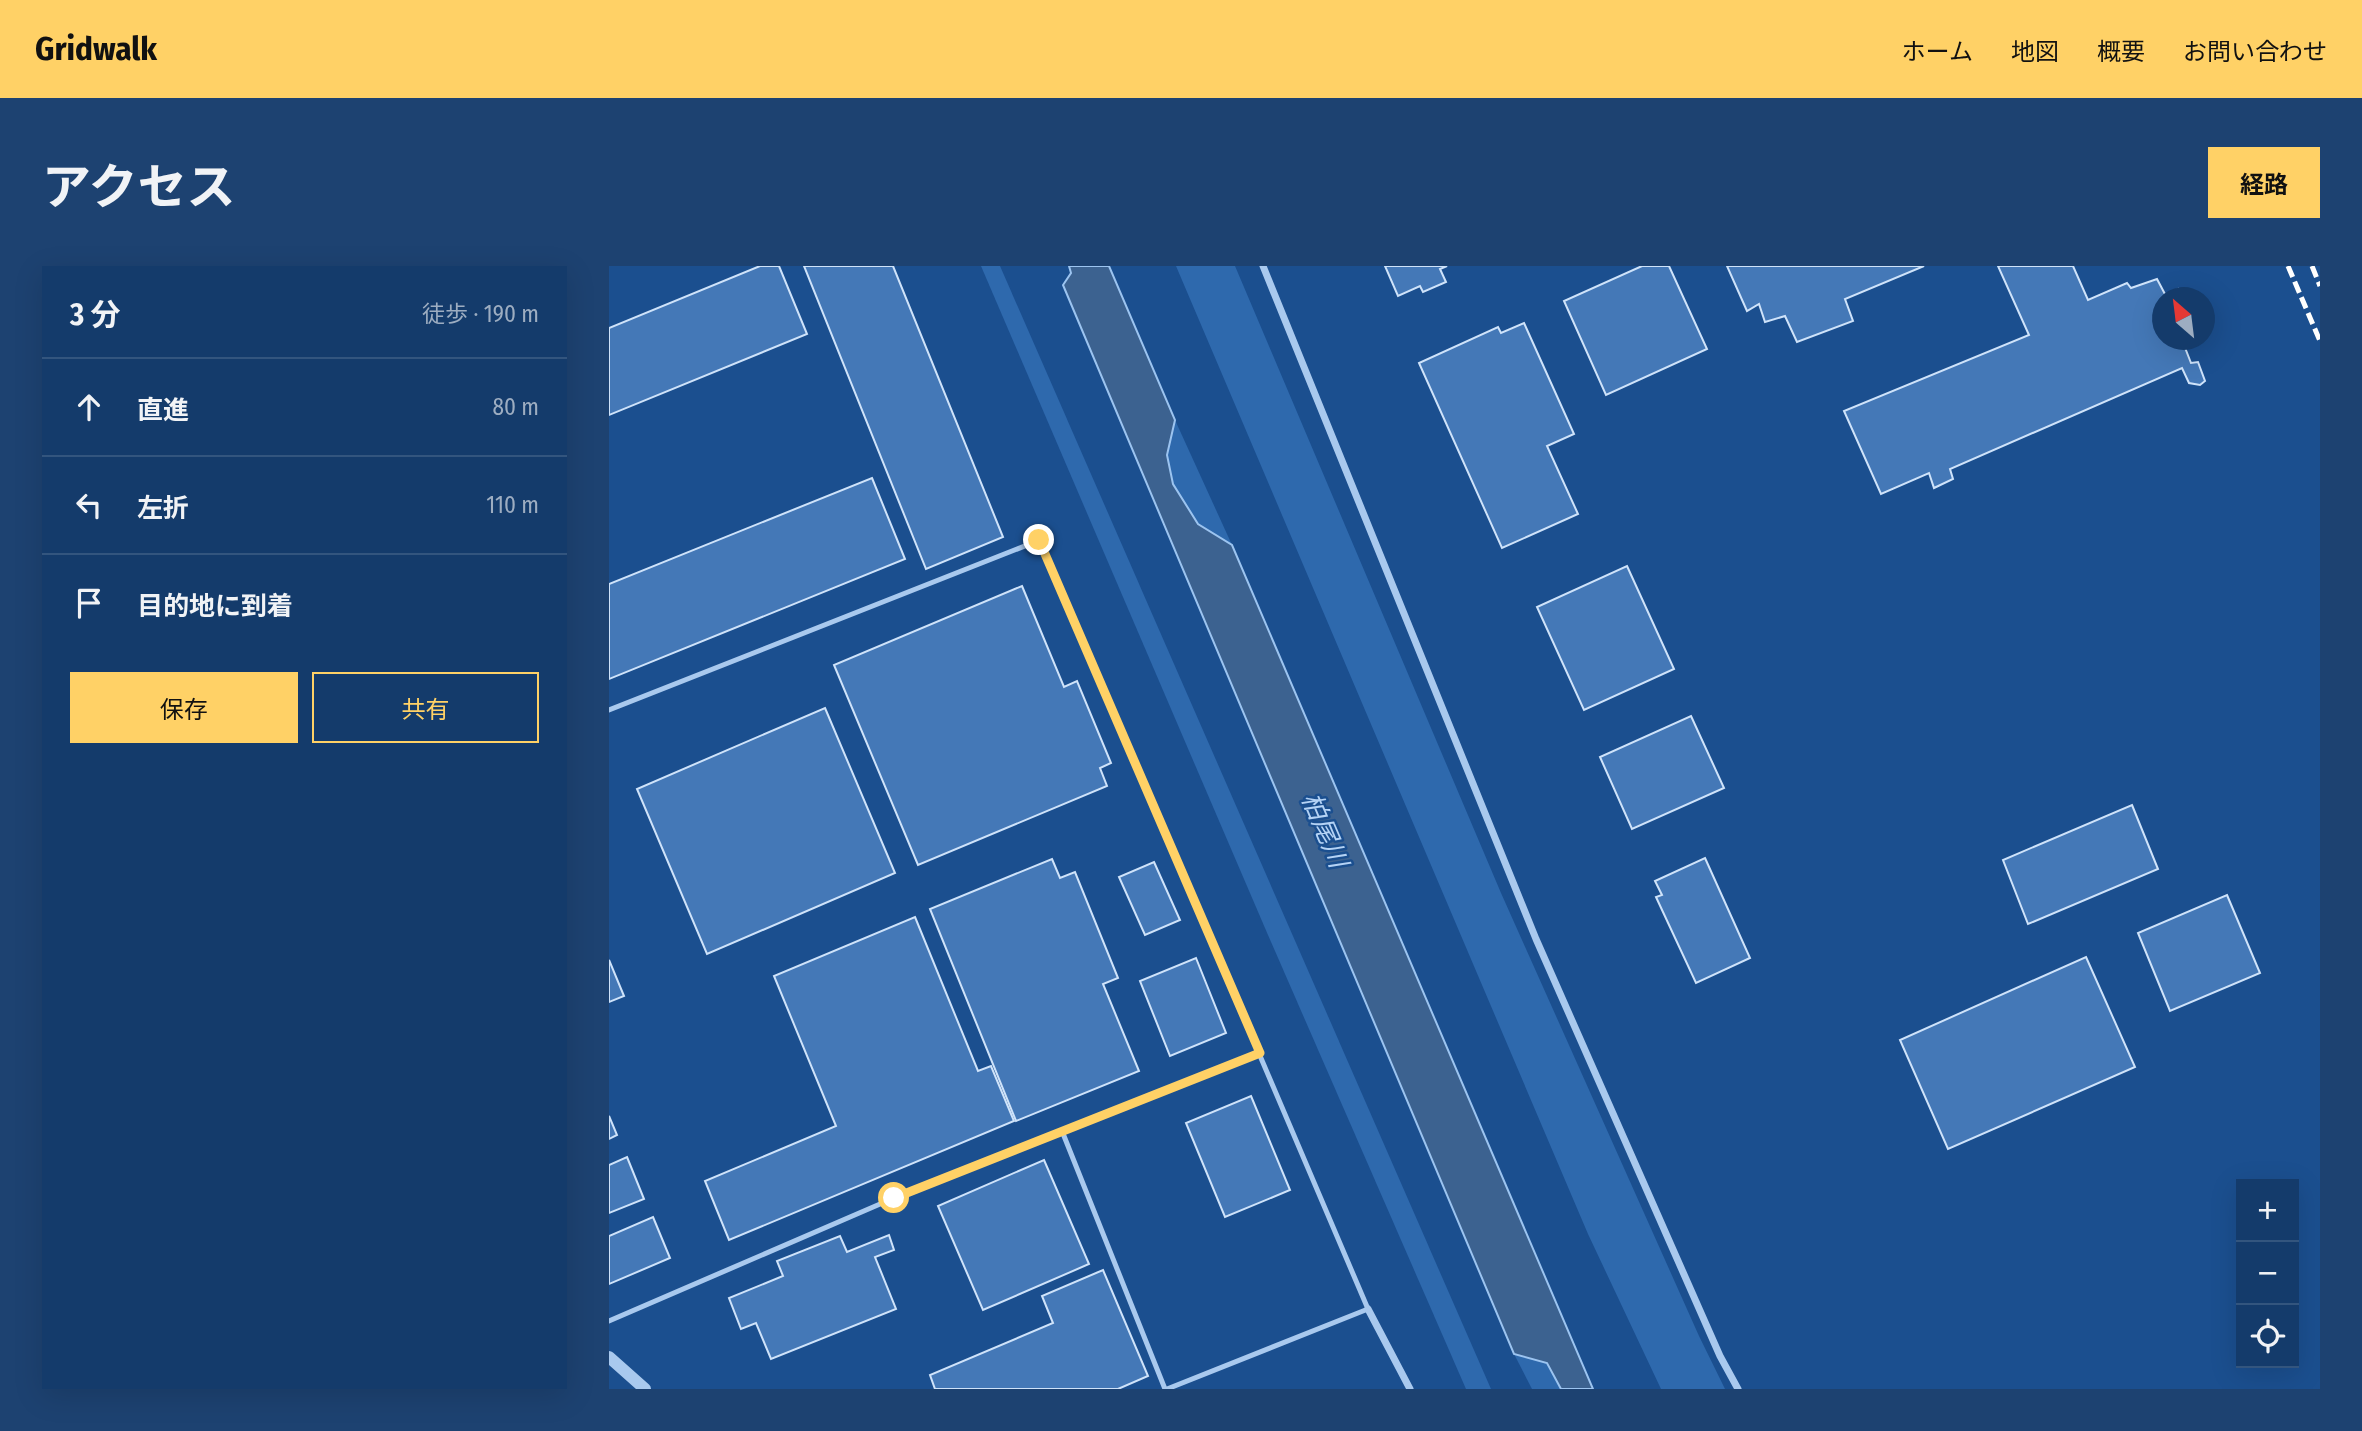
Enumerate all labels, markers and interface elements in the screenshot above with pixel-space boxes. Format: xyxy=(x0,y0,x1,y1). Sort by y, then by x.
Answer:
text: Gridwalk xyxy=(35,29,157,69)
text: ホーム xyxy=(1902,38,1973,66)
text: 地図 xyxy=(2011,38,2059,66)
text: 概要 xyxy=(2097,38,2145,66)
text: お問い合わせ xyxy=(2183,38,2327,66)
button: 経路 xyxy=(2208,147,2320,218)
text: アクセス xyxy=(42,158,236,217)
north arrow xyxy=(2152,287,2215,350)
text: 3 分 xyxy=(70,297,120,333)
text: 徒歩 · 190 m xyxy=(422,300,539,328)
icon: ahead xyxy=(70,388,108,426)
text: 80 m xyxy=(492,393,539,421)
text: 直進 xyxy=(137,395,189,426)
icon: left xyxy=(70,486,108,524)
text: 110 m xyxy=(486,491,539,519)
text: 左折 xyxy=(137,493,189,524)
route end xyxy=(1023,524,1054,555)
icon: arrive xyxy=(70,584,108,622)
text: 目的地に到着 xyxy=(137,591,293,622)
button: 保存 xyxy=(70,672,298,743)
button: 共有 xyxy=(312,672,539,743)
water label: 柏尾川 xyxy=(1295,788,1355,875)
map controls xyxy=(2236,1179,2299,1368)
button: + xyxy=(2236,1179,2299,1242)
route start xyxy=(878,1182,909,1213)
button: − xyxy=(2236,1242,2299,1305)
button: locate xyxy=(2236,1305,2299,1368)

